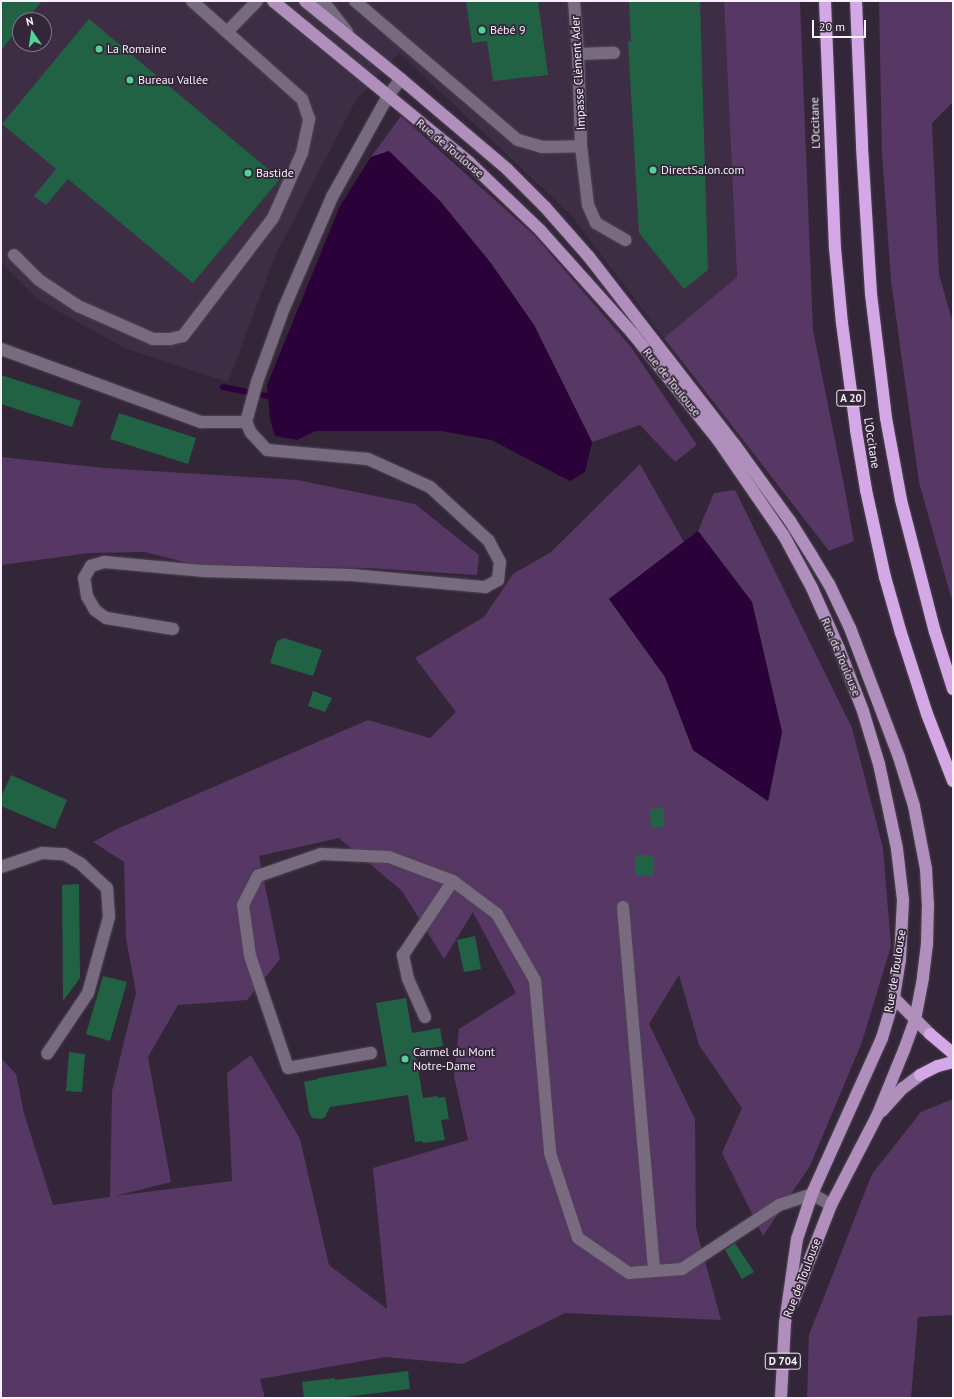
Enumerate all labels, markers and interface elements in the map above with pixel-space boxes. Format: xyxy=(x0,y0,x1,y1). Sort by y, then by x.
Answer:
north arrow xyxy=(12,12,52,52)
scale bar xyxy=(814,12,868,38)
text: N xyxy=(24,14,35,29)
street label: Impasse Clément Ader xyxy=(568,15,588,131)
text: 20 m xyxy=(819,19,845,34)
place label: Bébé 9 xyxy=(490,23,525,37)
marker: Bébé 9 xyxy=(477,25,487,35)
place label: La Romaine xyxy=(107,42,167,56)
marker: La Romaine xyxy=(94,44,104,54)
place label: Bureau Vallée xyxy=(138,73,209,87)
marker: Bureau Vallée xyxy=(125,75,135,85)
street label: L'Occitane xyxy=(807,97,823,149)
street label: Rue de Toulouse xyxy=(413,115,487,181)
place label: DirectSalon.com xyxy=(661,163,744,177)
marker: DirectSalon.com xyxy=(648,165,658,175)
place label: Bastide xyxy=(256,166,294,180)
marker: Bastide xyxy=(243,168,253,178)
street label: Rue de Toulouse xyxy=(640,345,704,419)
road number: A 20 xyxy=(836,389,866,407)
street label: L'Occitane xyxy=(861,416,883,470)
street label: Rue de Toulouse xyxy=(818,615,864,699)
street label: Rue de Toulouse xyxy=(881,928,909,1014)
place label: Carmel du Mont Notre-Dame xyxy=(413,1045,495,1073)
marker: Carmel du Mont Notre-Dame xyxy=(400,1054,410,1064)
street label: Rue de Toulouse xyxy=(780,1236,824,1320)
road number: D 704 xyxy=(764,1352,802,1370)

